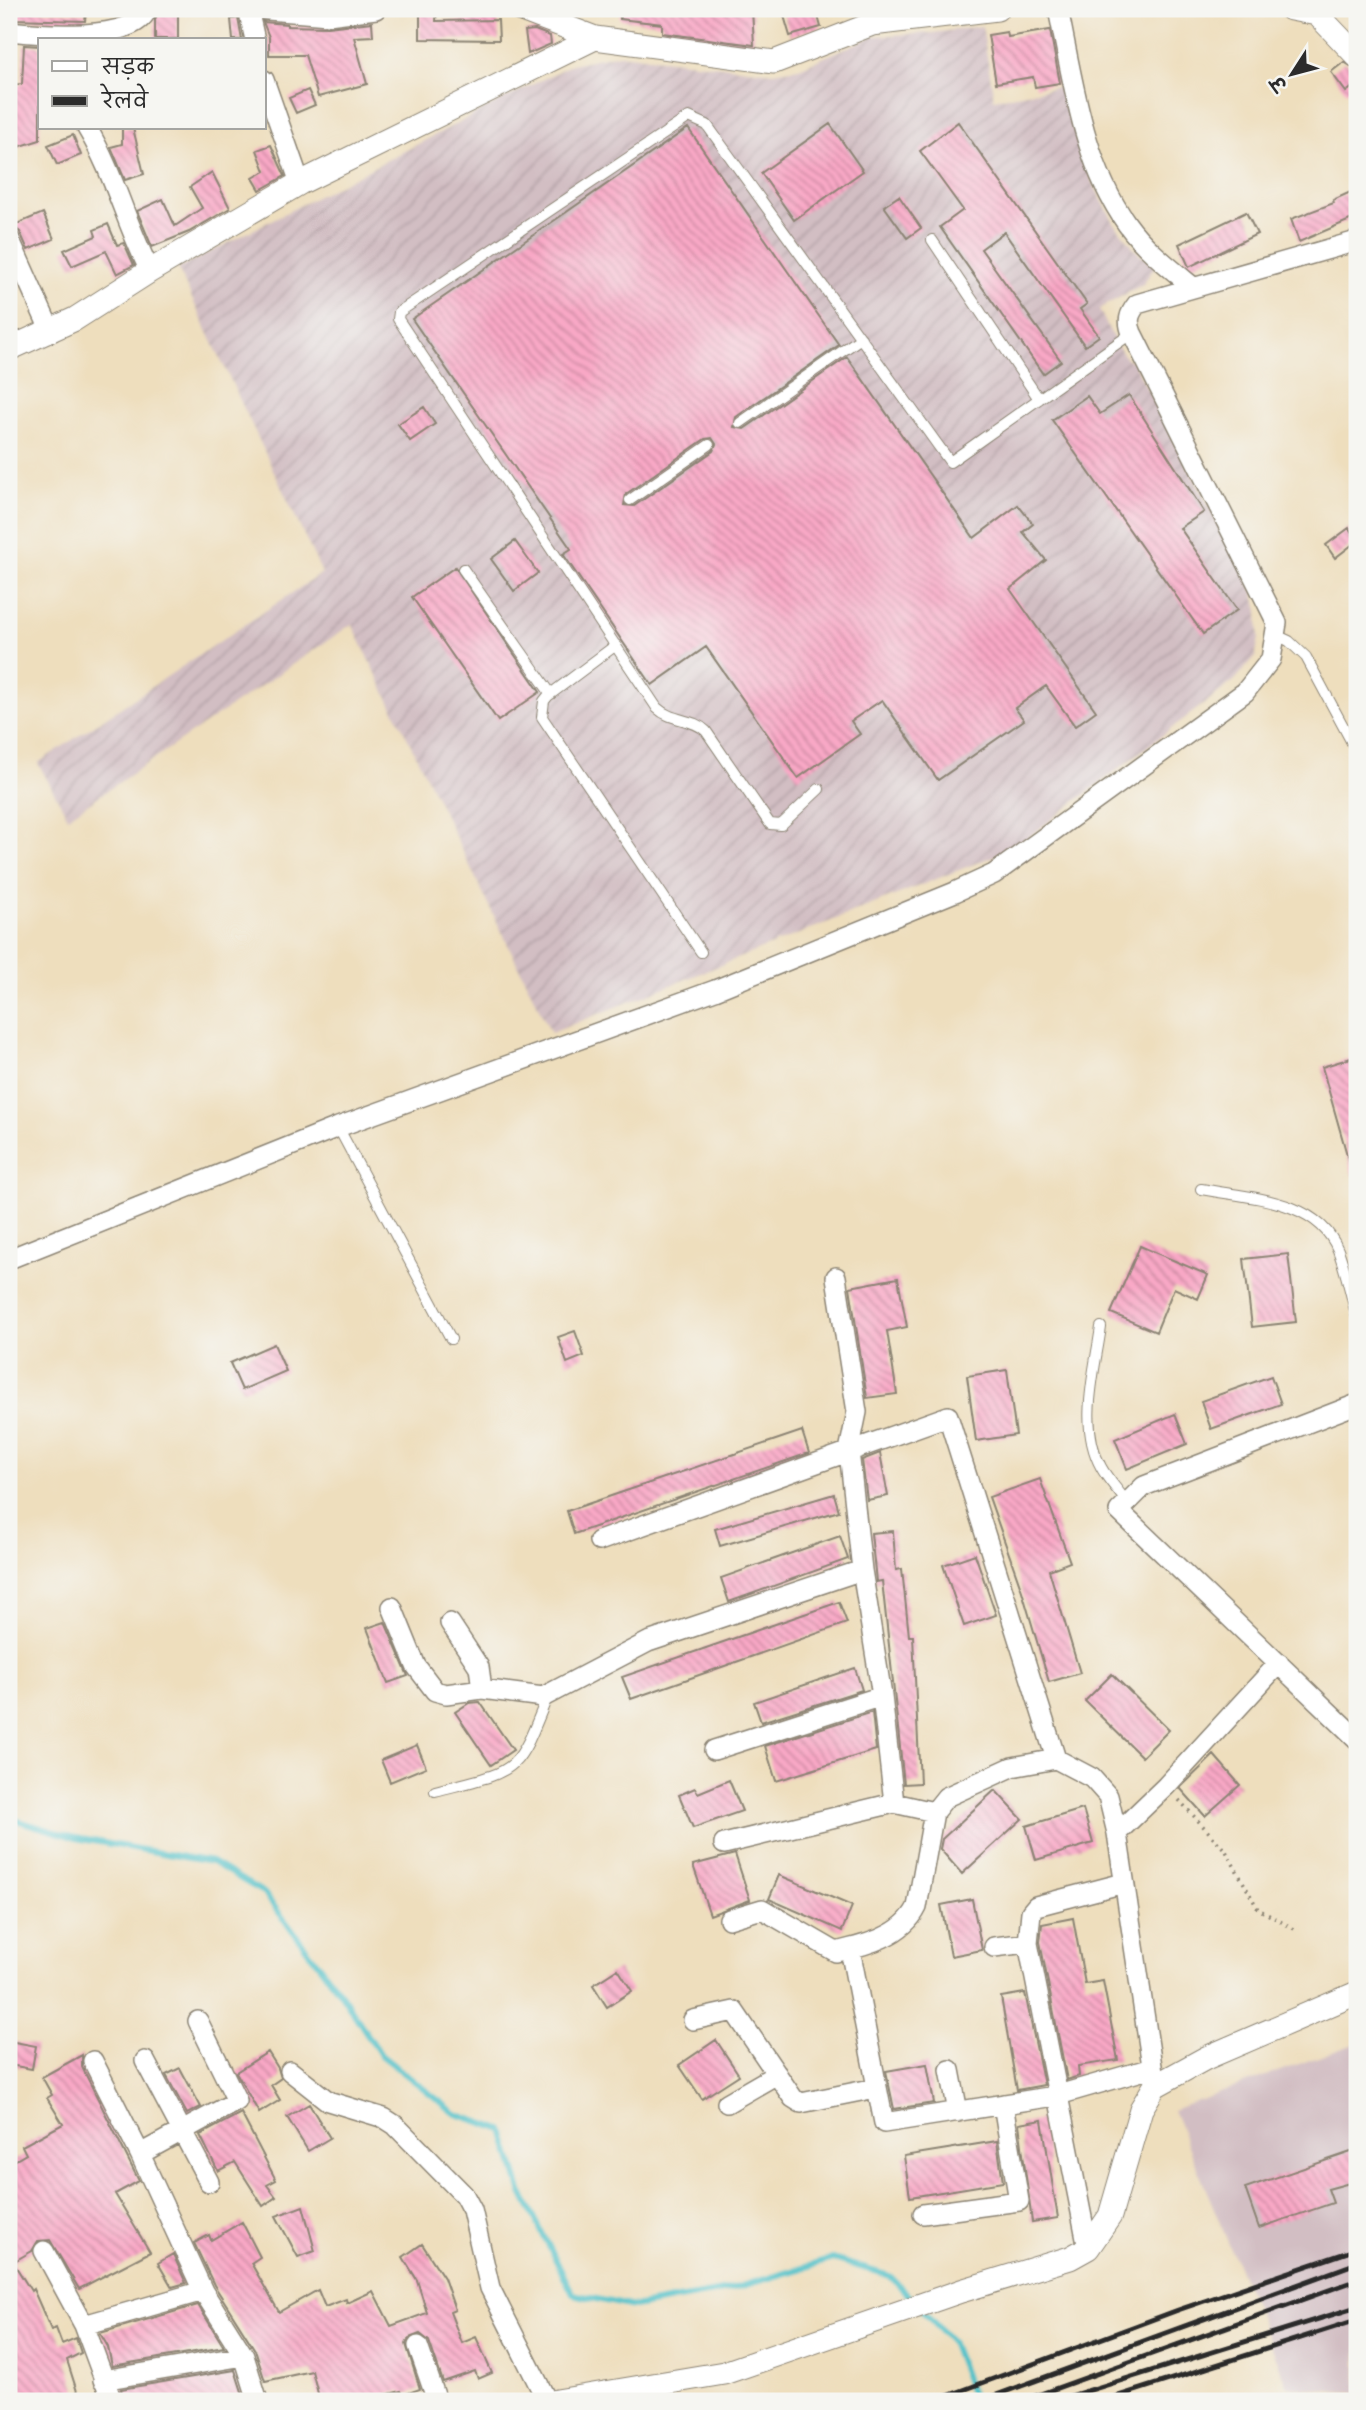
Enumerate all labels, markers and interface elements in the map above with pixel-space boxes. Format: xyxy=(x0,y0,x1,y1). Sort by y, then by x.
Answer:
legend xyxy=(38,38,266,130)
north arrow xyxy=(1258,38,1328,108)
text: सड़क xyxy=(101,54,155,82)
text: उ xyxy=(1264,69,1294,97)
text: रेलवे xyxy=(99,83,149,116)

